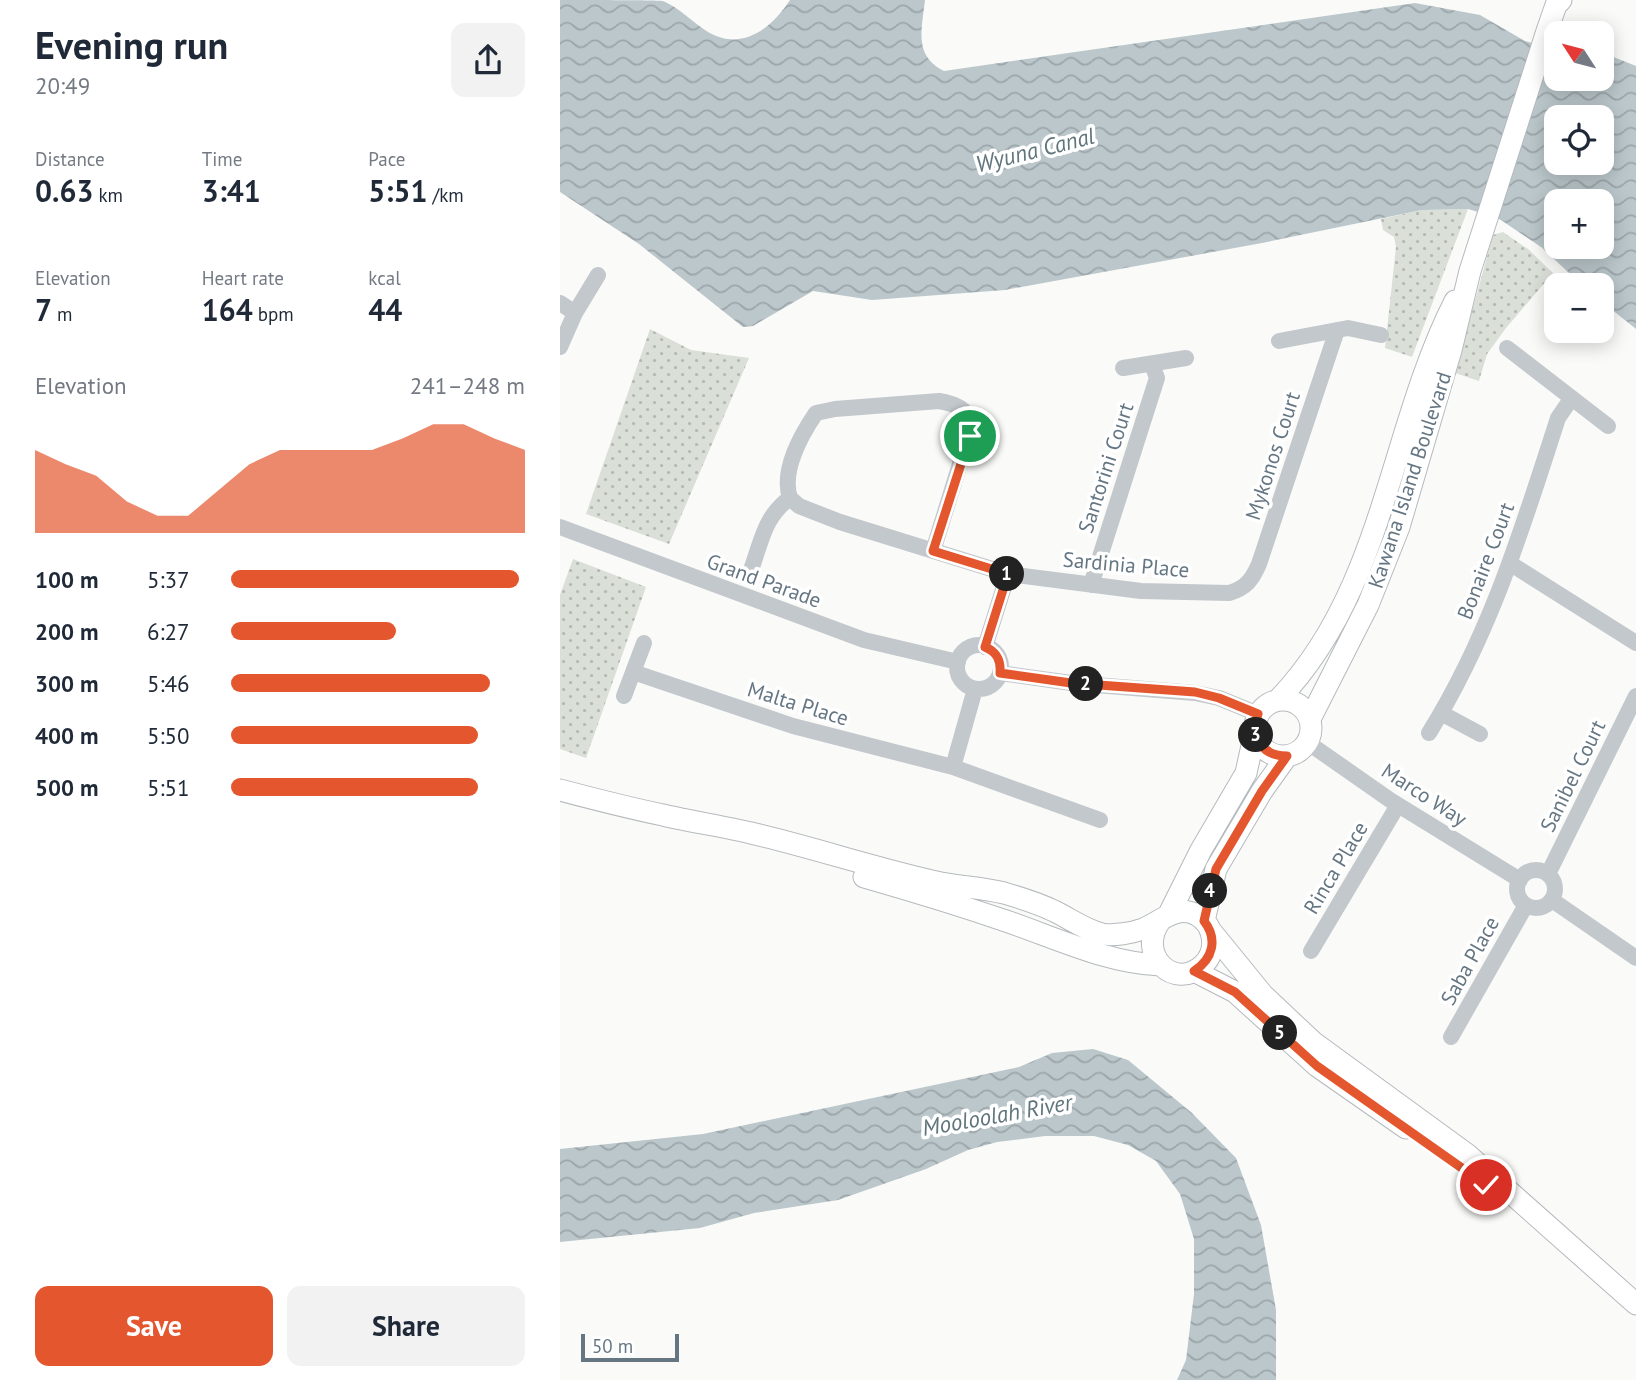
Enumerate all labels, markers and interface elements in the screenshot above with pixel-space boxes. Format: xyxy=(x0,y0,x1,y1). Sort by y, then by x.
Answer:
text: Evening run xyxy=(35,20,228,69)
north arrow xyxy=(1544,21,1614,91)
map controls xyxy=(1544,21,1614,343)
button: share xyxy=(451,23,525,97)
text: 20:49 xyxy=(35,71,90,100)
button: locate xyxy=(1544,105,1614,175)
water label: Wyuna Canal xyxy=(972,121,1097,178)
text: Distance xyxy=(35,147,105,171)
text: Time xyxy=(202,147,242,171)
text: Pace xyxy=(368,147,406,171)
text: 0.63 xyxy=(35,171,93,210)
text: 3:41 xyxy=(202,171,261,210)
text: 5:51 xyxy=(368,171,427,210)
text: km xyxy=(93,183,123,207)
text: /km xyxy=(427,183,464,207)
button: + xyxy=(1544,189,1614,259)
text: Elevation xyxy=(35,266,111,290)
text: Heart rate xyxy=(202,266,284,290)
text: kcal xyxy=(368,266,401,290)
button: − xyxy=(1544,273,1614,343)
text: 7 xyxy=(35,290,52,329)
text: 164 xyxy=(202,290,253,329)
text: 44 xyxy=(368,290,402,329)
text: m xyxy=(52,302,73,326)
text: bpm xyxy=(253,302,294,326)
street label: Kawana Island Boulevard xyxy=(1362,368,1457,592)
text: Elevation xyxy=(35,371,127,400)
text: 241–248 m xyxy=(410,371,525,400)
street label: Mykonos Court xyxy=(1239,388,1306,523)
street label: Santorini Court xyxy=(1072,399,1139,536)
pin xyxy=(940,406,1000,466)
icon: arrive xyxy=(951,417,989,455)
street label: Bonaire Court xyxy=(1451,498,1520,623)
street label: Sardinia Place xyxy=(1062,546,1190,583)
street label: Grand Parade xyxy=(703,547,825,614)
pin: 1 xyxy=(990,556,1024,592)
text: 1 xyxy=(1001,561,1012,585)
text: 100 m xyxy=(35,565,98,594)
text: 5:37 xyxy=(147,565,190,594)
text: 200 m xyxy=(35,617,98,646)
text: 6:27 xyxy=(147,617,190,646)
pin: 2 xyxy=(1068,666,1104,702)
text: 300 m xyxy=(35,669,98,698)
text: 5:46 xyxy=(147,669,190,698)
text: 2 xyxy=(1080,671,1091,695)
street label: Malta Place xyxy=(744,675,852,732)
street label: Sanibel Court xyxy=(1534,715,1611,836)
pin: 3 xyxy=(1238,718,1274,752)
text: 400 m xyxy=(35,721,98,750)
text: 5:50 xyxy=(147,721,190,750)
text: 3 xyxy=(1250,722,1261,746)
street label: Marco Way xyxy=(1377,757,1472,832)
text: 500 m xyxy=(35,773,98,802)
text: 5:51 xyxy=(147,773,190,802)
street label: Rinca Place xyxy=(1297,817,1374,919)
pin: 4 xyxy=(1192,874,1228,908)
text: 4 xyxy=(1204,878,1215,902)
street label: Saba Place xyxy=(1434,912,1505,1010)
pin: 5 xyxy=(1262,1016,1298,1050)
text: 5 xyxy=(1274,1020,1285,1044)
water label: Mooloolah River xyxy=(920,1087,1076,1142)
pin xyxy=(1456,1155,1516,1215)
icon: check xyxy=(1467,1166,1505,1204)
button: Save xyxy=(35,1286,273,1366)
button: Share xyxy=(287,1286,525,1366)
scale bar xyxy=(581,1331,679,1363)
text: 50 m xyxy=(592,1334,633,1358)

